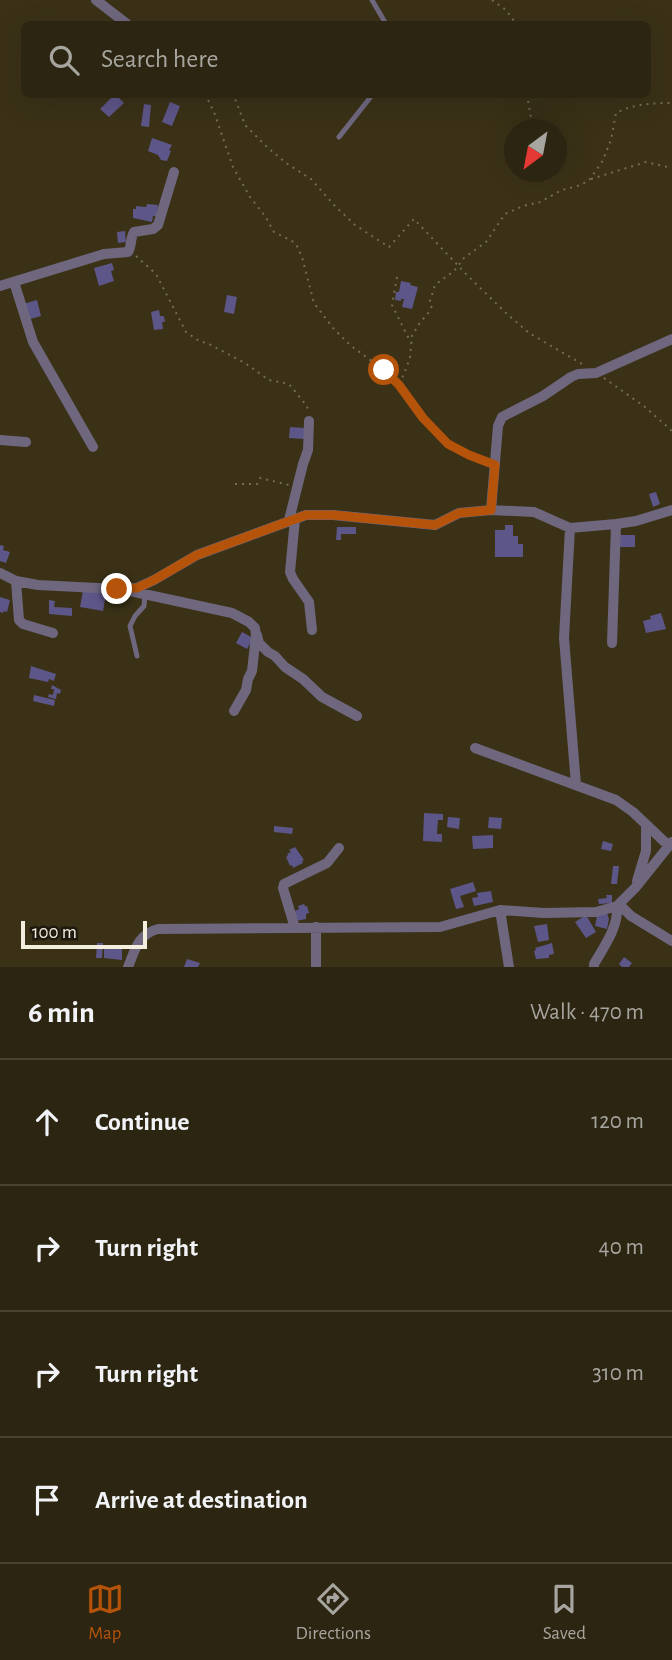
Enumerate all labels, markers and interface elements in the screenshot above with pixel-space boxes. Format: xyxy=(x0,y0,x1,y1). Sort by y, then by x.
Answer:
search box xyxy=(21,21,651,98)
icon: search xyxy=(45,41,83,79)
text: Search here xyxy=(101,46,219,72)
north arrow xyxy=(504,119,567,182)
route start xyxy=(368,354,399,385)
route end xyxy=(101,573,132,604)
scale bar xyxy=(21,918,147,950)
text: 100 m xyxy=(32,923,77,942)
text: 6 min xyxy=(28,998,95,1028)
text: Walk · 470 m xyxy=(530,1001,644,1024)
icon: ahead xyxy=(28,1103,66,1141)
text: Continue xyxy=(95,1109,190,1135)
text: 120 m xyxy=(591,1110,644,1133)
icon: right xyxy=(28,1229,66,1267)
text: Turn right xyxy=(95,1235,198,1261)
text: 40 m xyxy=(599,1236,644,1259)
icon: right xyxy=(28,1355,66,1393)
text: Turn right xyxy=(95,1361,198,1387)
text: 310 m xyxy=(592,1362,644,1385)
icon: arrive xyxy=(28,1481,66,1519)
text: Arrive at destination xyxy=(95,1487,308,1513)
tab: Map xyxy=(86,1580,124,1645)
tab: Directions xyxy=(295,1580,371,1645)
tab: Saved xyxy=(543,1580,586,1645)

